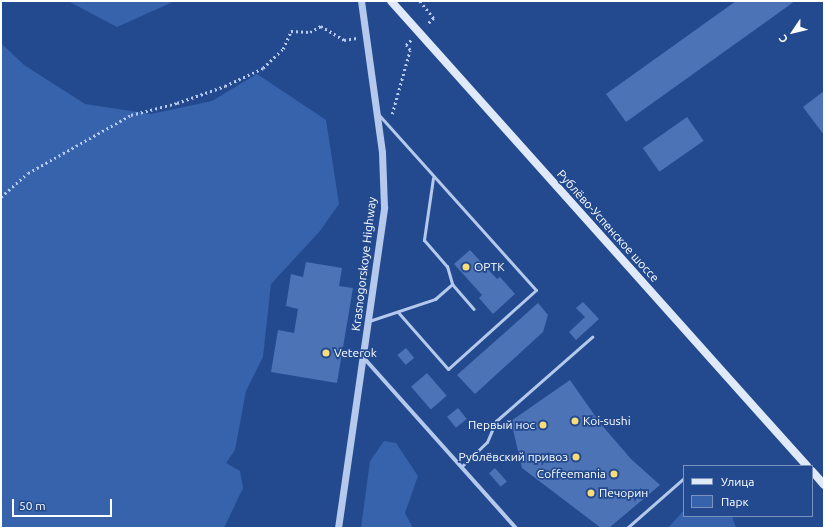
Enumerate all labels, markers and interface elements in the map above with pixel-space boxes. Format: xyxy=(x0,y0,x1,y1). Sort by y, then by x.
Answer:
north arrow xyxy=(773,12,813,52)
text: С xyxy=(776,33,790,45)
street label: Рублёво-Успенское шоссе xyxy=(554,167,662,285)
street label: Krasnogorskoye Highway xyxy=(349,196,379,332)
place label: ОРТК xyxy=(474,260,504,274)
marker: ОРТК xyxy=(461,262,471,272)
place label: Veterok xyxy=(334,346,377,360)
marker: Veterok xyxy=(321,348,331,358)
place label: Koi-sushi xyxy=(583,414,631,428)
marker: Koi-sushi xyxy=(570,416,580,426)
place label: Первый нос xyxy=(468,418,535,432)
marker: Первый нос xyxy=(538,420,548,430)
place label: Рублёвский привоз xyxy=(459,450,568,464)
marker: Рублёвский привоз xyxy=(571,452,581,462)
legend xyxy=(683,465,813,517)
place label: Coffeemania xyxy=(537,467,606,481)
marker: Coffeemania xyxy=(609,469,619,479)
text: Улица xyxy=(721,475,754,488)
place label: Печорин xyxy=(599,486,648,500)
marker: Печорин xyxy=(586,488,596,498)
scale bar xyxy=(14,491,114,517)
text: Парк xyxy=(721,495,749,508)
text: 50 m xyxy=(19,499,46,512)

